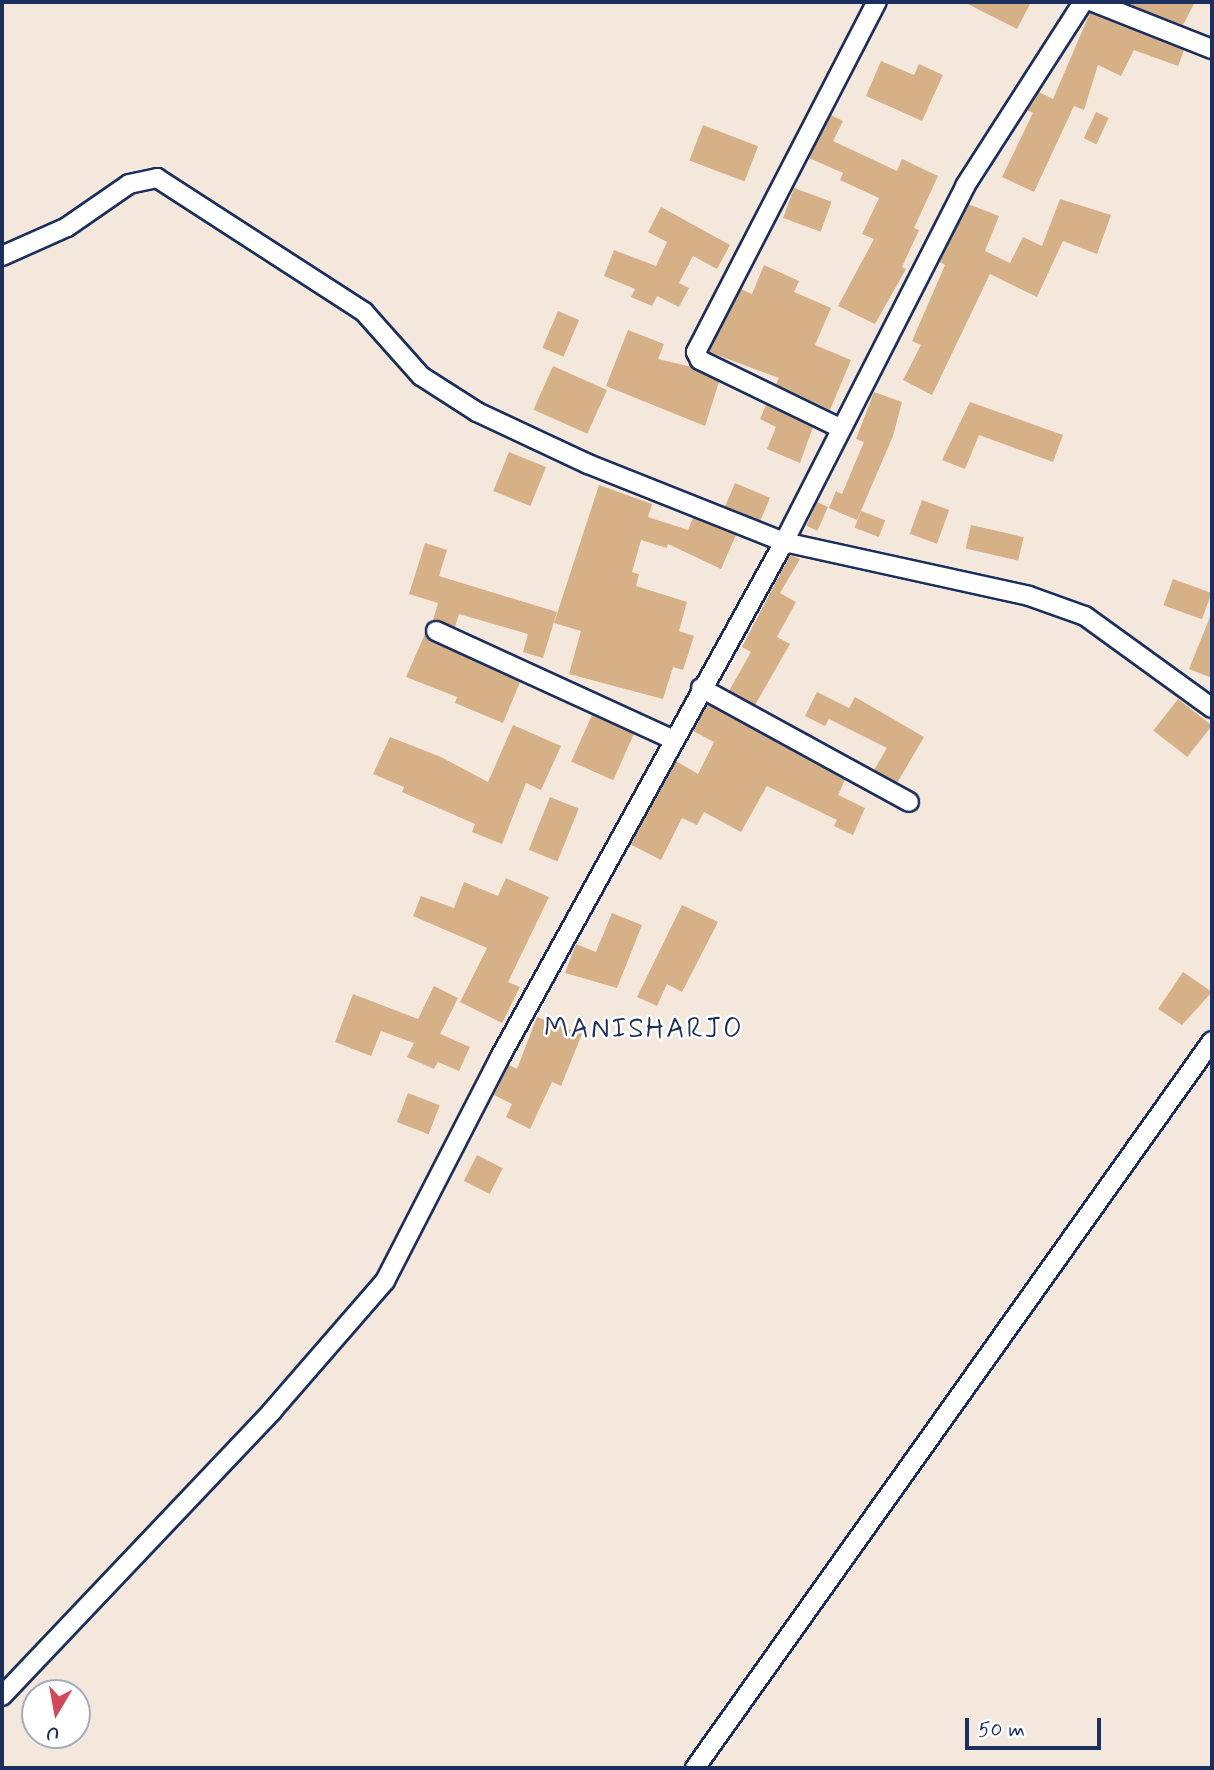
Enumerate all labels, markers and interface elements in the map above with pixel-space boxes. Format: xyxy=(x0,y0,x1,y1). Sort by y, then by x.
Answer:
district label: MANISHARJO xyxy=(545,1013,743,1047)
north arrow xyxy=(21,1679,91,1749)
scale bar xyxy=(969,1704,1106,1748)
text: 50 m xyxy=(978,1716,1025,1744)
text: U xyxy=(44,1720,61,1747)

